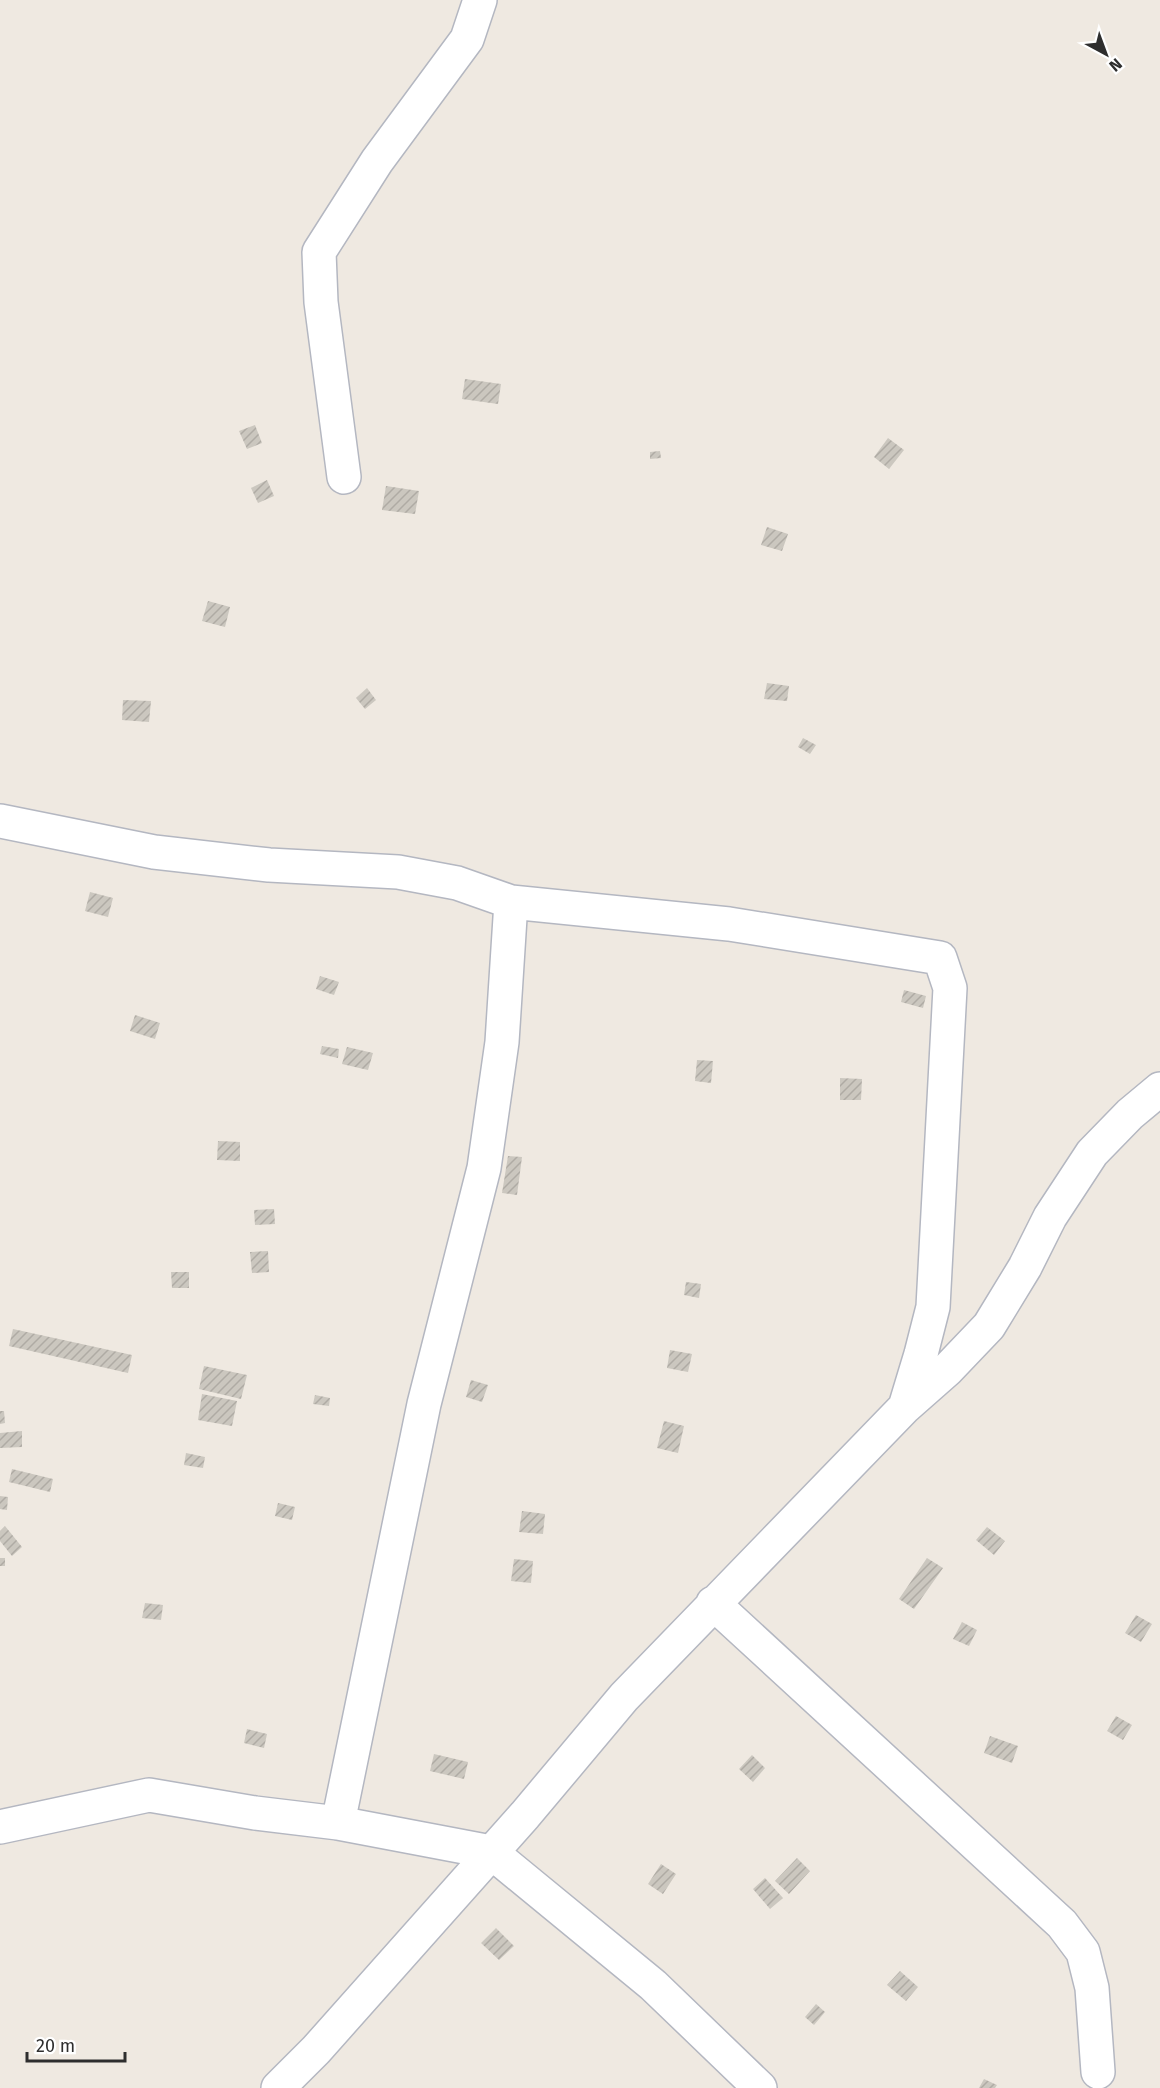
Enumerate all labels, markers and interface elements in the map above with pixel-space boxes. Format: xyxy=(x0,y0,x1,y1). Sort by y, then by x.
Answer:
north arrow xyxy=(1076,24,1136,84)
text: N xyxy=(1105,54,1126,76)
scale bar xyxy=(27,2025,124,2063)
text: 20 m xyxy=(36,2035,75,2057)

